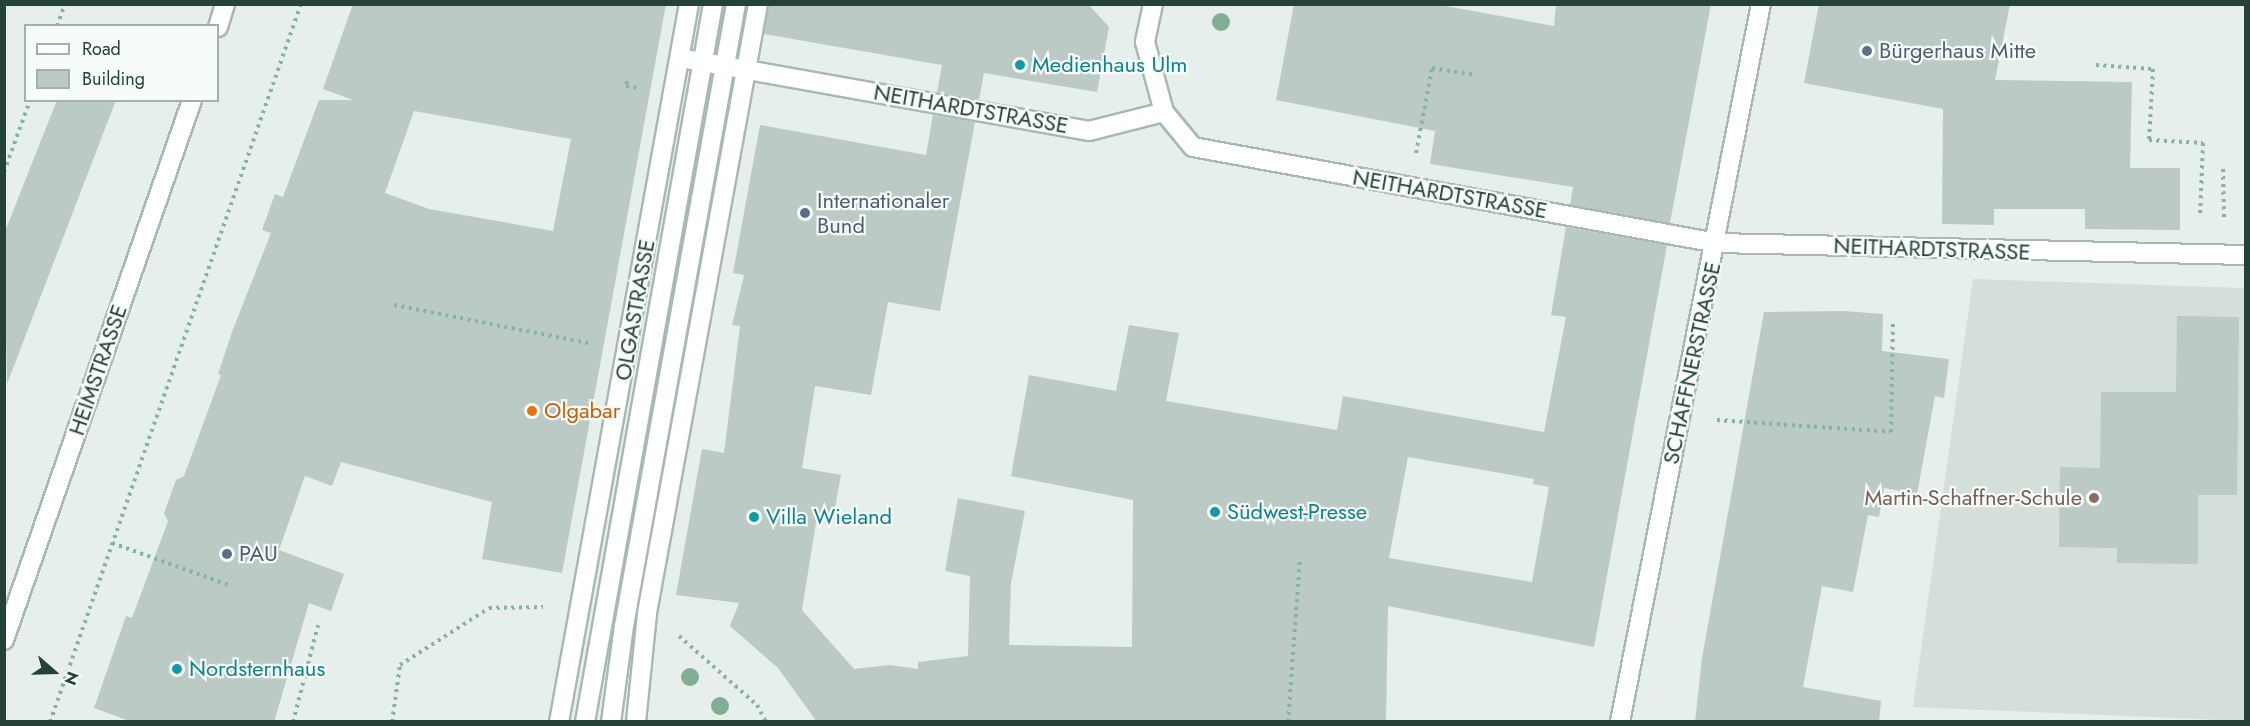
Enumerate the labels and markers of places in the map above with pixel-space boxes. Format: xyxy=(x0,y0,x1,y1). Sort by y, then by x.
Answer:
place label: Bürgerhaus Mitte xyxy=(1879,38,2036,64)
marker: Bürgerhaus Mitte xyxy=(1860,44,1874,58)
place label: Medienhaus Ulm xyxy=(1032,52,1187,78)
marker: Medienhaus Ulm xyxy=(1013,58,1027,72)
place label: Internationaler Bund xyxy=(817,187,949,238)
marker: Internationaler Bund xyxy=(798,206,812,220)
place label: Olgabar xyxy=(544,398,620,424)
marker: Olgabar xyxy=(525,404,539,418)
place label: Martin-Schaffner-Schule xyxy=(1864,485,2082,511)
marker: Martin-Schaffner-Schule xyxy=(2087,491,2101,505)
place label: Südwest-Presse xyxy=(1227,499,1367,525)
place label: Villa Wieland xyxy=(766,504,892,530)
marker: Südwest-Presse xyxy=(1208,505,1222,519)
marker: Villa Wieland xyxy=(747,510,761,524)
place label: PAU xyxy=(239,541,278,567)
marker: PAU xyxy=(220,547,234,561)
place label: Nordsternhaus xyxy=(189,656,325,682)
marker: Nordsternhaus xyxy=(170,662,184,676)

